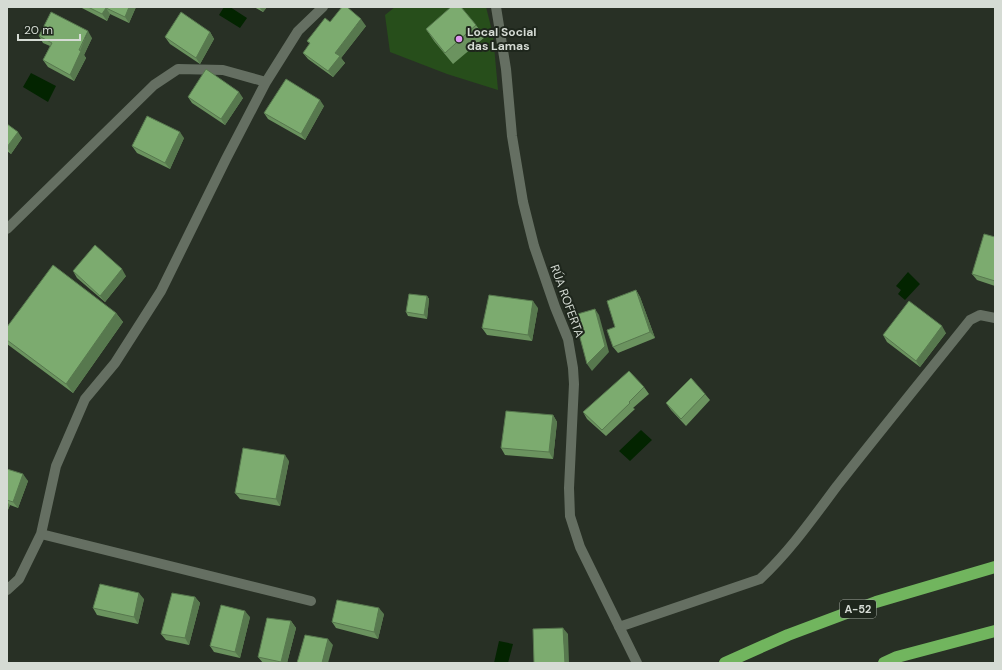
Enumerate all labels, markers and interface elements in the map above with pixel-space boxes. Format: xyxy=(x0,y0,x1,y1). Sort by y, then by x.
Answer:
scale bar xyxy=(18,16,80,42)
text: 20 m xyxy=(24,22,53,38)
place label: Local Social das Lamas xyxy=(467,24,536,54)
marker: Local Social das Lamas xyxy=(454,34,464,44)
street label: RÚA ROFERTA xyxy=(546,262,588,340)
road number: A-52 xyxy=(840,600,876,618)

